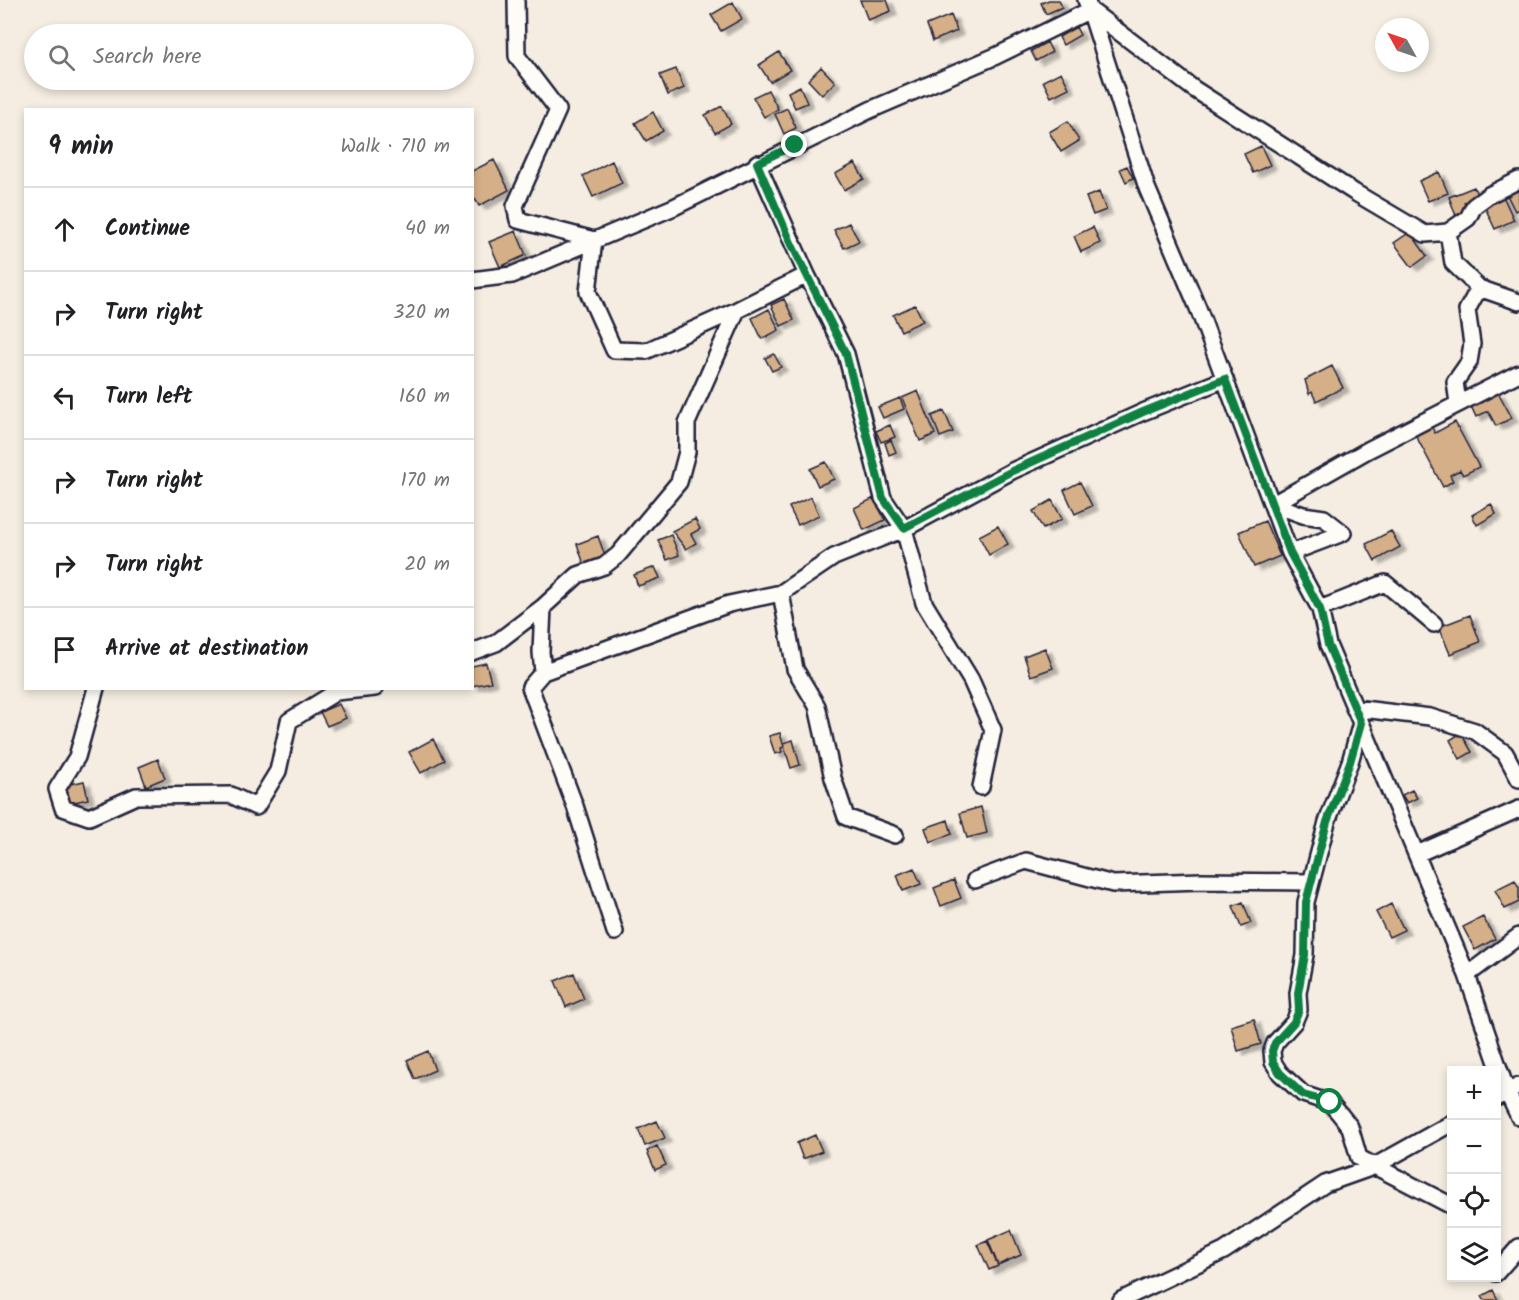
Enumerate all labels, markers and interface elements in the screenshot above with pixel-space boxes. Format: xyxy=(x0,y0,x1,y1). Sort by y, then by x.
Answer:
north arrow xyxy=(1375,18,1429,72)
search box xyxy=(24,24,474,90)
text: Search here xyxy=(93,40,201,75)
icon: search xyxy=(45,41,78,74)
text: 9 min xyxy=(48,126,114,168)
text: Walk · 710 m xyxy=(340,131,450,163)
route end xyxy=(781,131,807,157)
text: Continue xyxy=(105,212,190,247)
icon: ahead xyxy=(48,213,81,246)
text: 40 m xyxy=(405,213,450,245)
text: Turn right xyxy=(105,296,203,331)
icon: right xyxy=(48,297,81,330)
text: 320 m xyxy=(393,297,450,329)
text: Turn left xyxy=(105,380,192,415)
icon: left xyxy=(48,381,81,414)
text: 160 m xyxy=(399,381,450,413)
text: Turn right xyxy=(105,464,203,499)
icon: right xyxy=(48,465,81,498)
text: 170 m xyxy=(401,465,450,497)
text: Turn right xyxy=(105,548,203,583)
icon: right xyxy=(48,549,81,582)
text: 20 m xyxy=(404,549,450,581)
text: Arrive at destination xyxy=(105,632,308,667)
icon: arrive xyxy=(48,633,81,666)
map controls xyxy=(1447,1066,1501,1282)
button: + xyxy=(1447,1066,1501,1120)
route start xyxy=(1316,1088,1342,1114)
button: − xyxy=(1447,1120,1501,1174)
button: locate xyxy=(1447,1174,1501,1228)
button: layers xyxy=(1447,1228,1501,1282)

